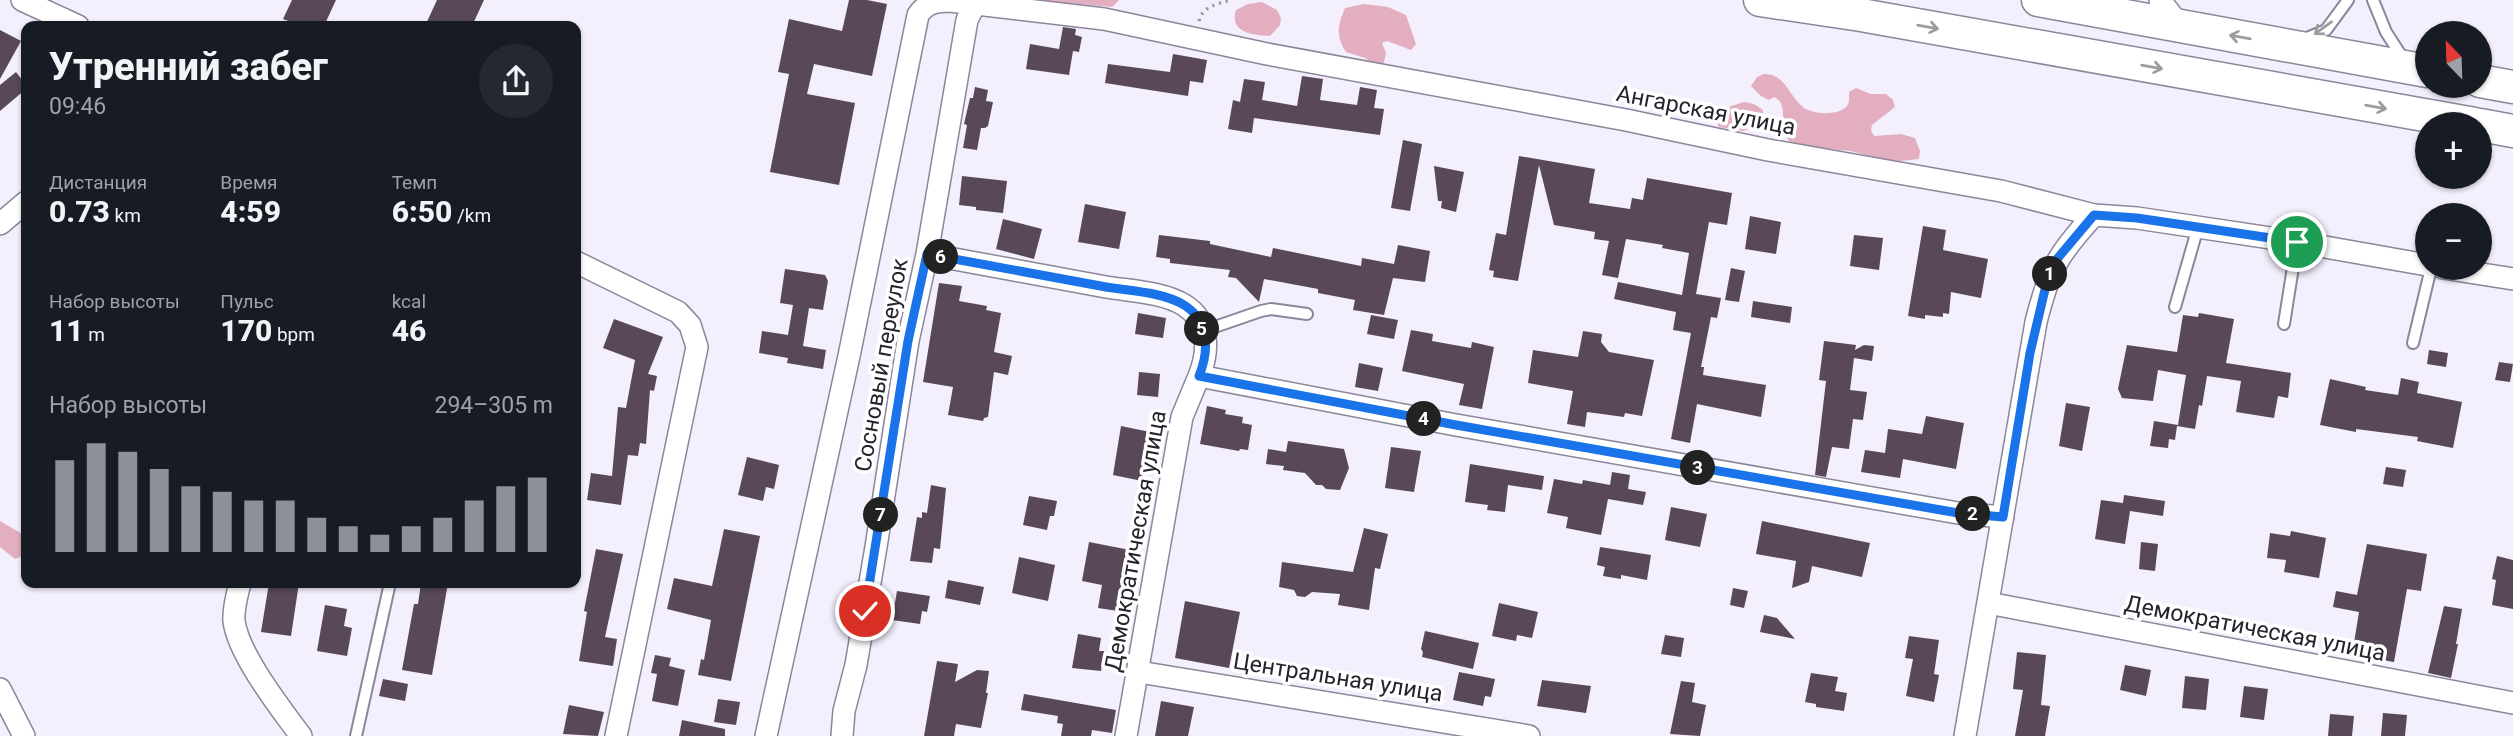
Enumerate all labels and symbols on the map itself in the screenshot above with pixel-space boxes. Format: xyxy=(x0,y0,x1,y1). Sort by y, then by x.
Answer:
one-way arrow xyxy=(2314,20,2333,35)
one-way arrow xyxy=(1916,21,1939,34)
north arrow xyxy=(2415,21,2492,98)
one-way arrow xyxy=(2229,30,2252,43)
one-way arrow xyxy=(2140,60,2163,74)
street label: Ангарская улица xyxy=(1614,80,1798,141)
one-way arrow xyxy=(2364,100,2387,114)
pin xyxy=(2267,212,2327,272)
pin: 6 xyxy=(923,240,958,274)
street label: Сосновый переулок xyxy=(849,256,914,474)
pin: 1 xyxy=(2032,256,2068,292)
pin: 5 xyxy=(1184,312,1220,346)
pin: 4 xyxy=(1406,402,1442,436)
street label: Демократическая улица xyxy=(1099,408,1172,674)
pin: 3 xyxy=(1680,450,1716,486)
pin: 2 xyxy=(1955,496,1990,532)
pin: 7 xyxy=(864,498,898,532)
pin xyxy=(835,581,895,641)
street label: Демократическая улица xyxy=(2122,590,2387,667)
street label: Центральная улица xyxy=(1231,648,1445,707)

